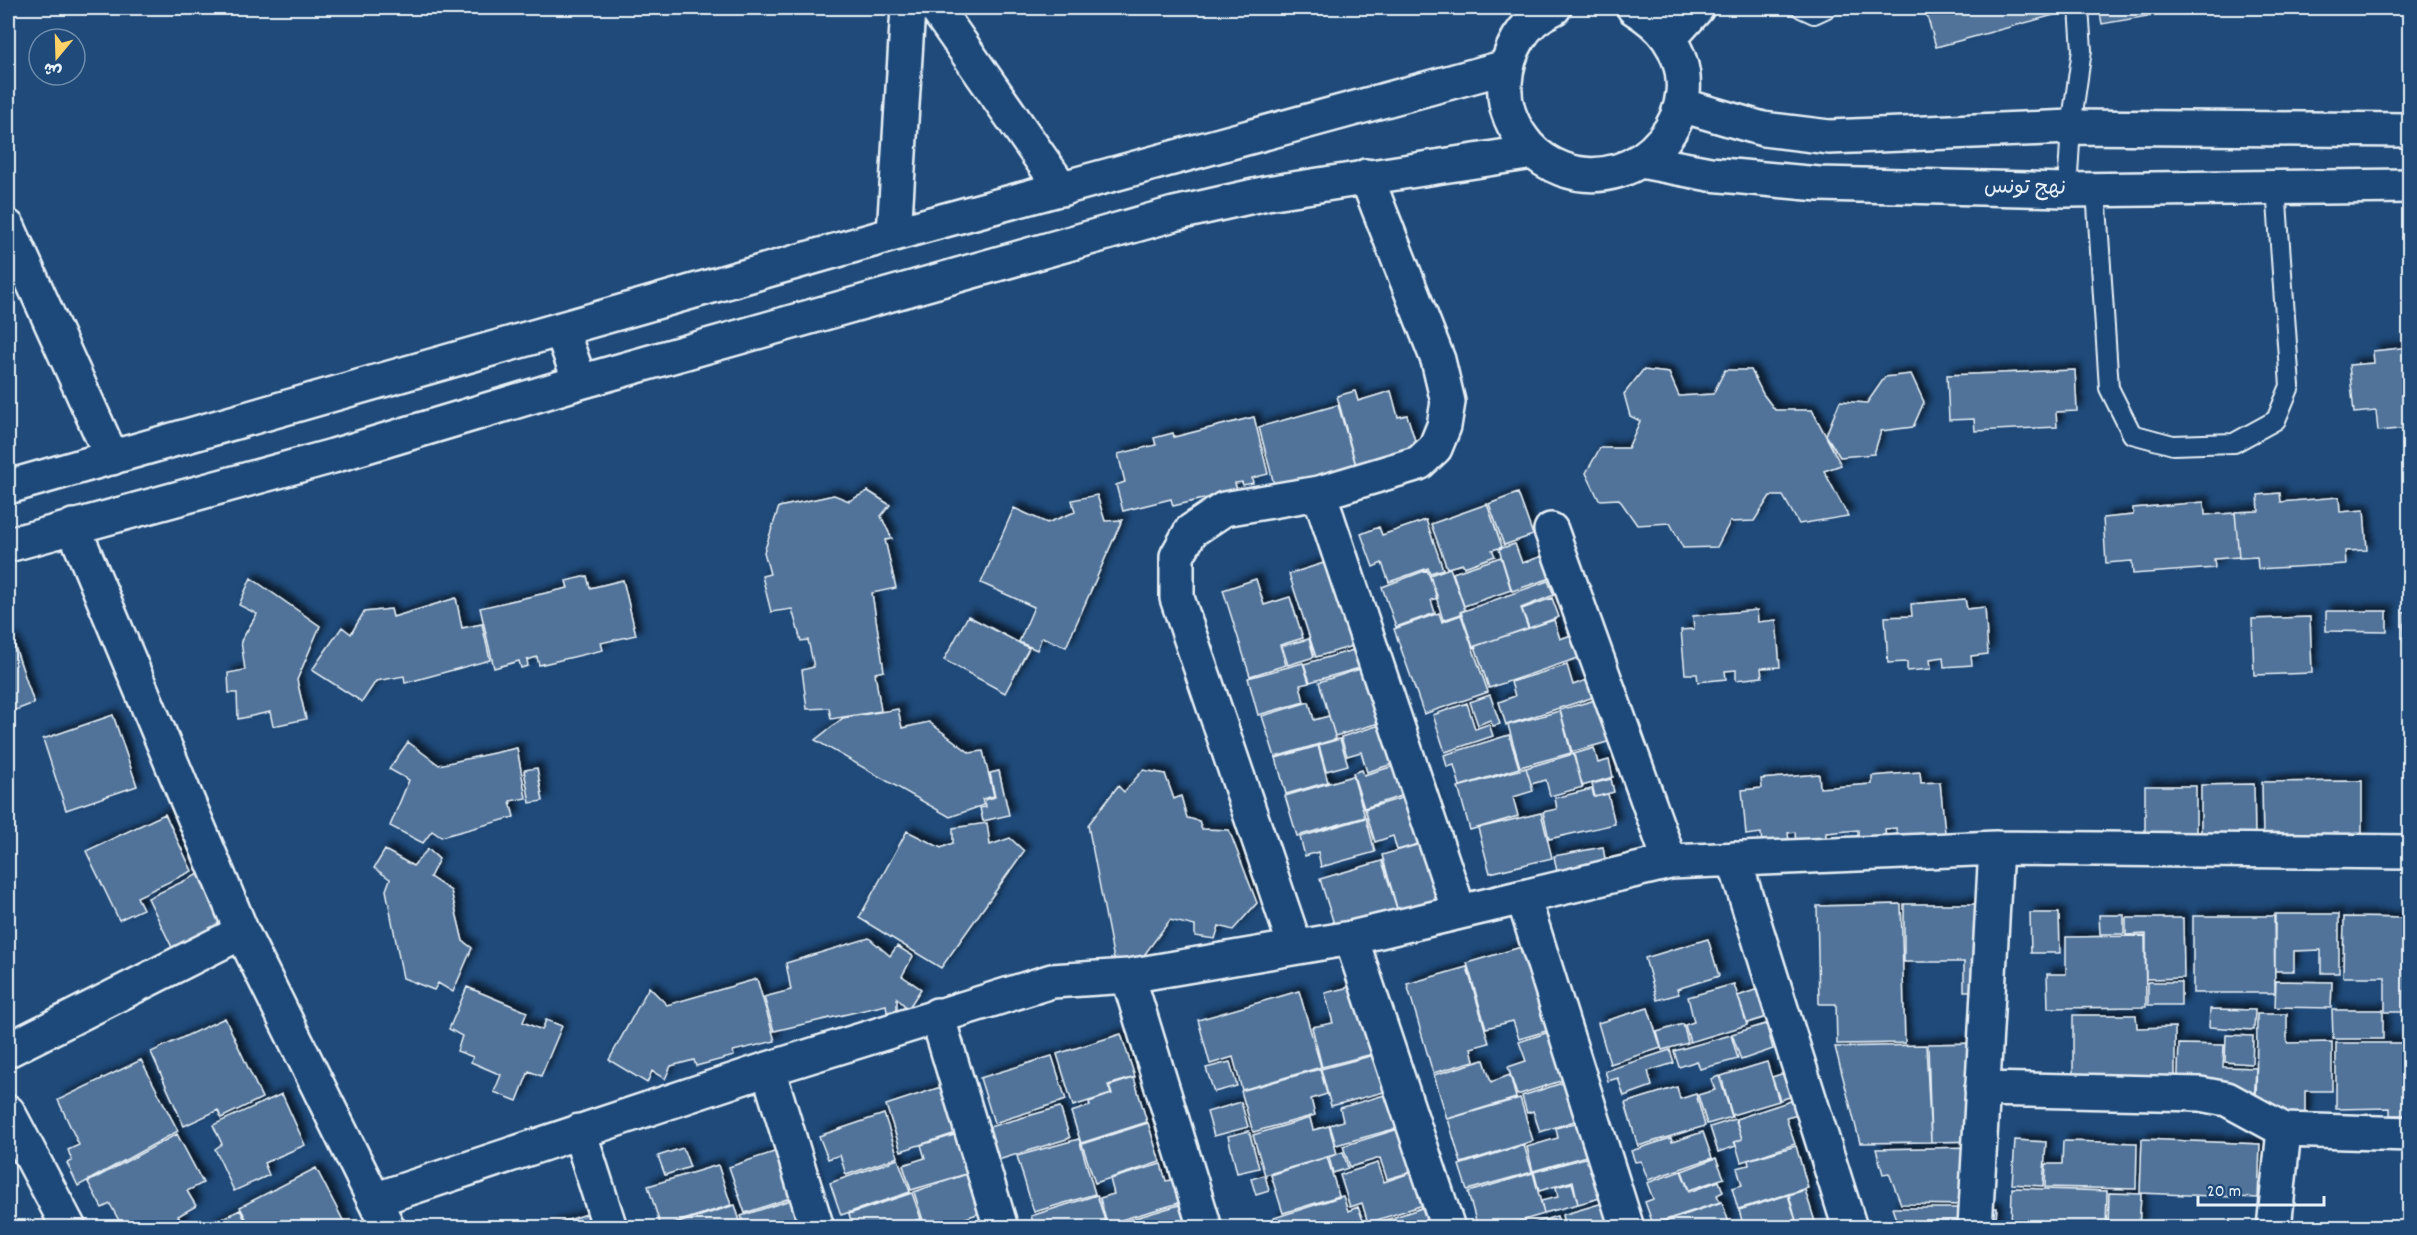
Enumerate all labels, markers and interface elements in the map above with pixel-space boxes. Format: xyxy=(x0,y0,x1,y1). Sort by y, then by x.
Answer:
north arrow xyxy=(27,27,87,87)
text: ش xyxy=(41,55,65,83)
street label: نهج تونس xyxy=(1984,173,2066,205)
scale bar xyxy=(2198,1169,2324,1207)
text: 20 m xyxy=(2207,1180,2241,1205)

